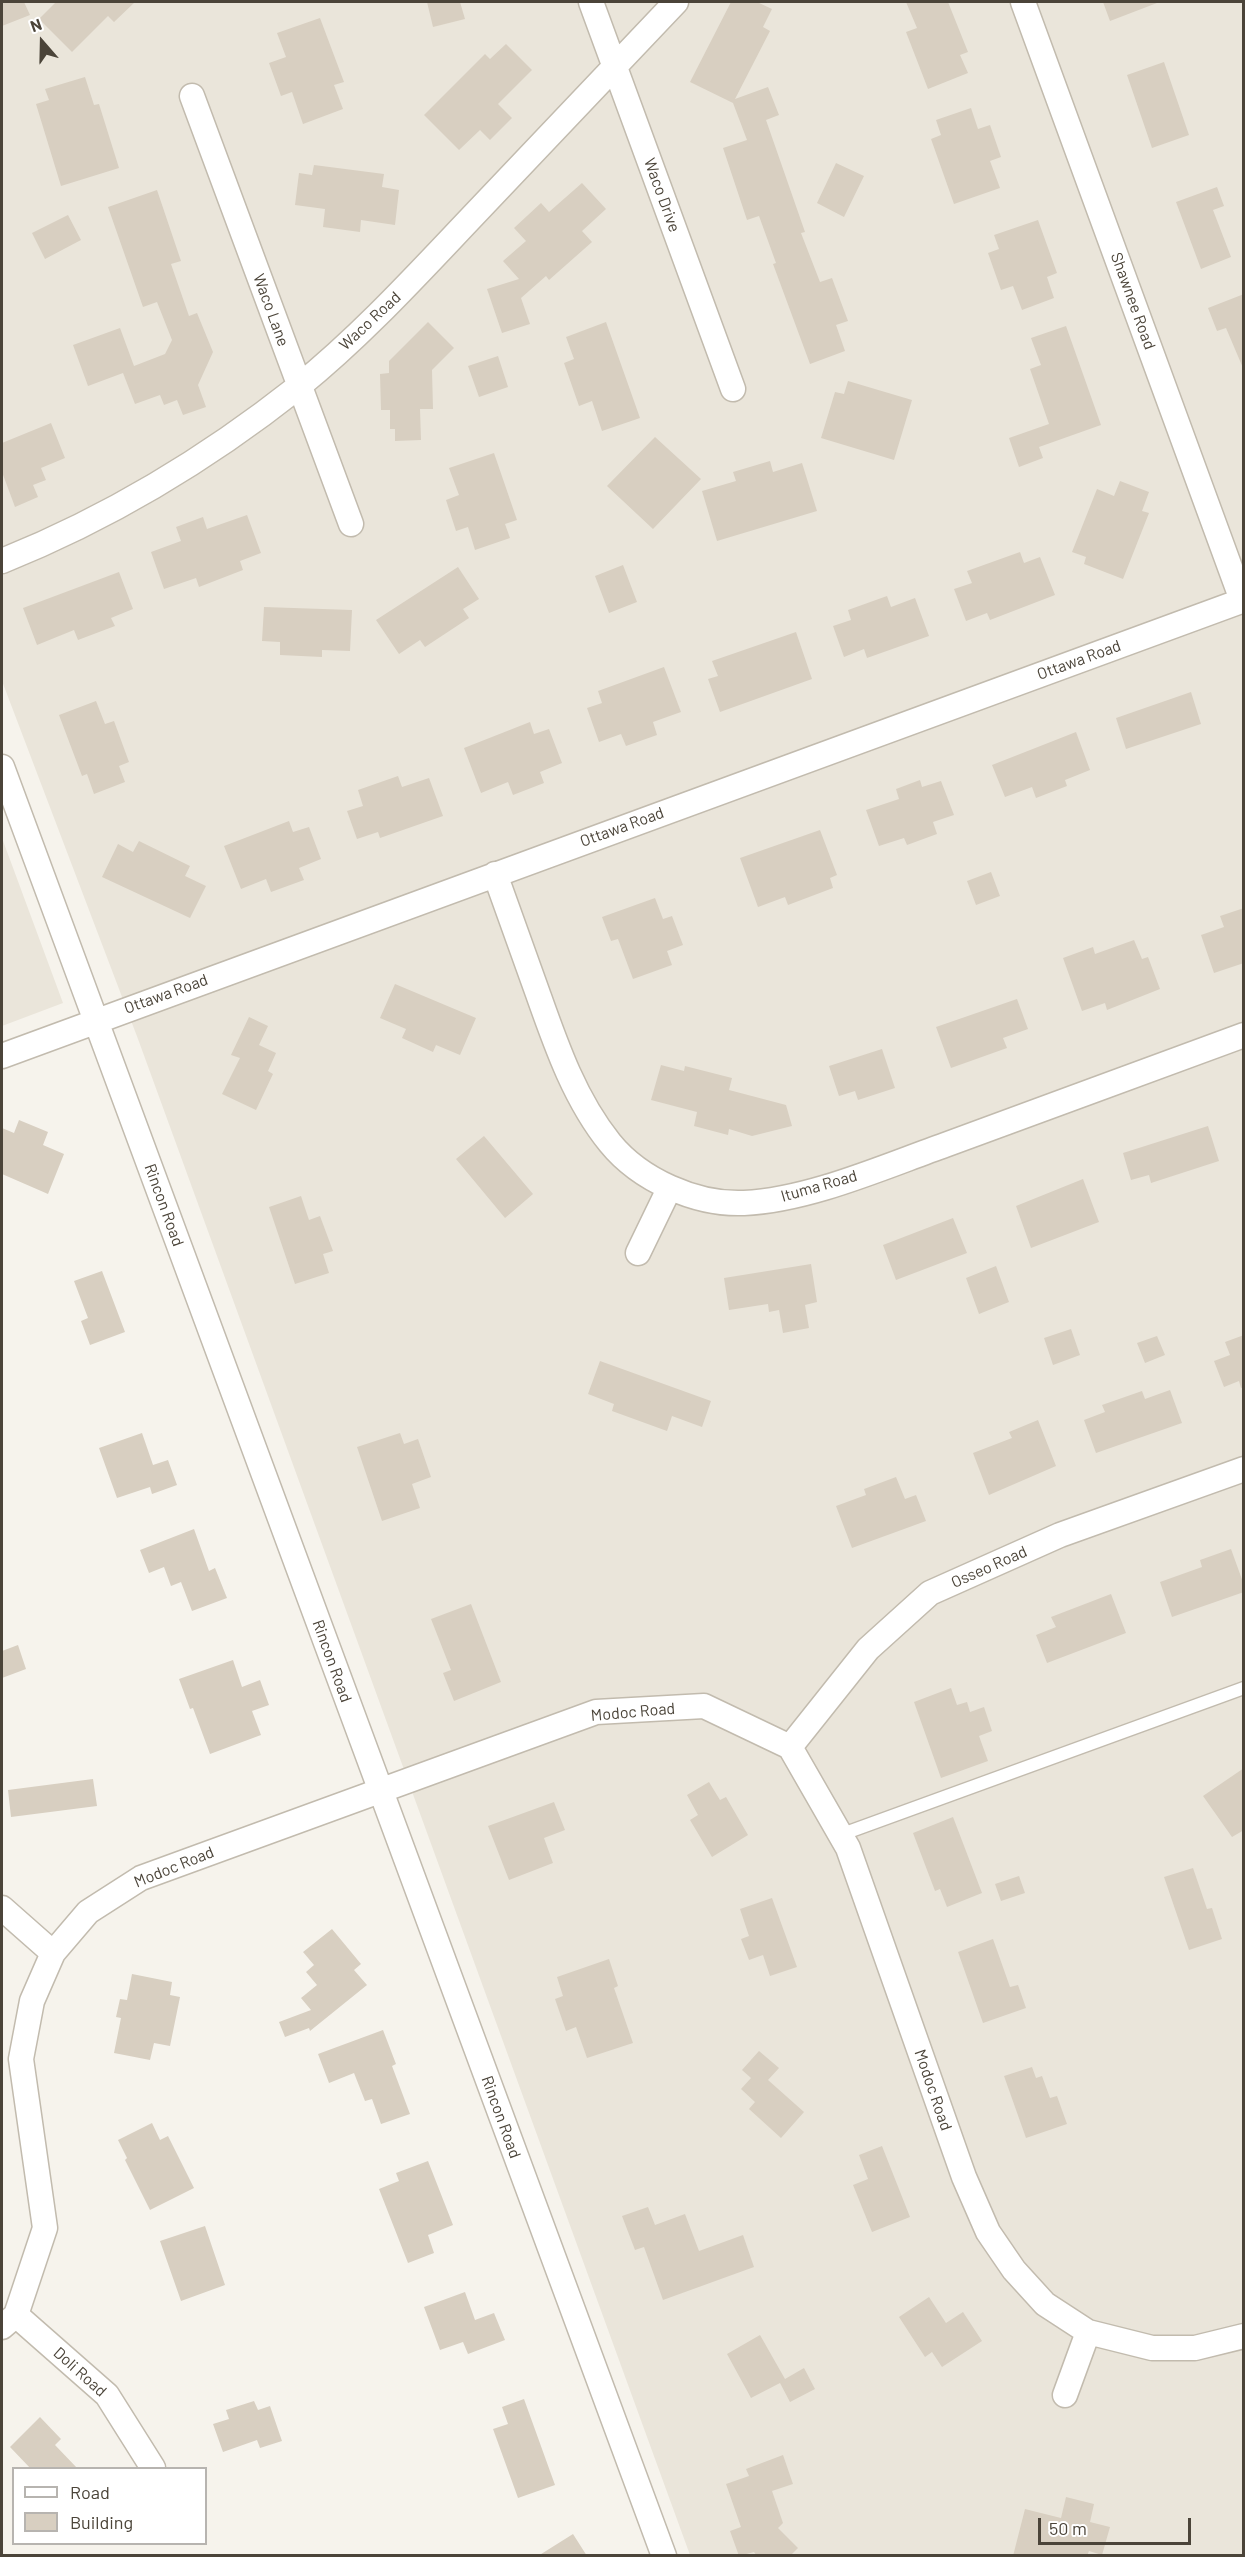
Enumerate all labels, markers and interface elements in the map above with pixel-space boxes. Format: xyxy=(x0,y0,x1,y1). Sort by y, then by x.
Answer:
north arrow xyxy=(12,12,72,72)
text: N xyxy=(27,14,44,35)
street label: Waco Drive xyxy=(640,155,684,235)
street label: Shawnee Road xyxy=(1107,250,1159,352)
street label: Waco Lane xyxy=(249,271,293,349)
street label: Waco Road xyxy=(335,288,405,354)
street label: Ottawa Road xyxy=(1034,636,1124,684)
street label: Ottawa Road xyxy=(577,803,667,851)
street label: Ottawa Road xyxy=(121,970,211,1018)
street label: Rincon Road xyxy=(140,1161,188,1249)
street label: Ituma Road xyxy=(779,1166,859,1206)
street label: Osseo Road xyxy=(948,1542,1030,1592)
street label: Rincon Road xyxy=(308,1617,356,1705)
street label: Modoc Road xyxy=(590,1699,676,1725)
street label: Modoc Road xyxy=(131,1842,217,1892)
street label: Modoc Road xyxy=(910,2047,956,2133)
street label: Rincon Road xyxy=(477,2073,525,2161)
street label: Doli Road xyxy=(49,2343,111,2401)
legend xyxy=(12,2467,207,2545)
text: Road xyxy=(70,2481,110,2503)
scale bar xyxy=(1041,2506,1194,2544)
text: Building xyxy=(70,2511,133,2533)
text: 50 m xyxy=(1049,2517,1087,2539)

